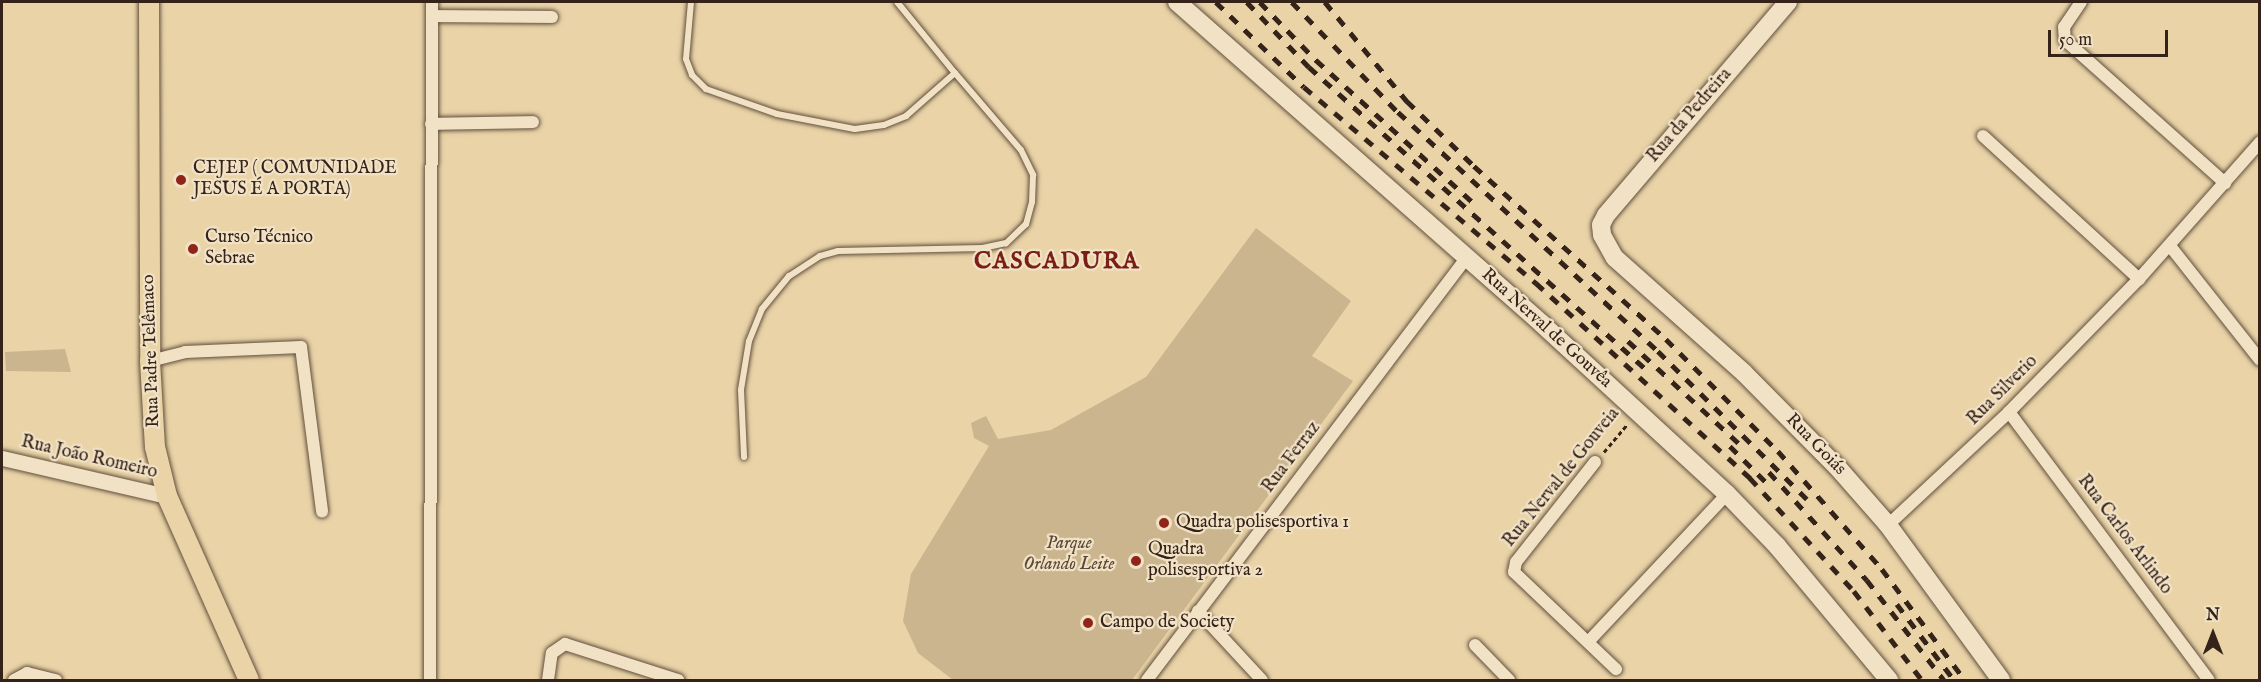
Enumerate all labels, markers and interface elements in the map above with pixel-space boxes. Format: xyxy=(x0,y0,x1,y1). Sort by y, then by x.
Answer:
scale bar xyxy=(2051,18,2171,56)
text: 50 m xyxy=(2059,29,2092,52)
street label: Rua da Pedreira xyxy=(1643,64,1737,168)
place label: CEJEP ( COMUNIDADE JESUS É A PORTA) xyxy=(193,159,397,201)
marker: CEJEP ( COMUNIDADE JESUS É A PORTA) xyxy=(174,173,188,187)
place label: Curso Técnico Sebrae xyxy=(205,228,313,270)
marker: Curso Técnico Sebrae xyxy=(186,242,200,256)
district label: CASCADURA xyxy=(974,248,1140,276)
street label: Rua Nerval de Gouvêa xyxy=(1476,265,1616,393)
street label: Rua Padre Telêmaco xyxy=(139,274,165,428)
street label: Rua Silverio xyxy=(1963,351,2043,431)
street label: Rua Nerval de Gouveia xyxy=(1499,404,1625,552)
street label: Rua Goiás xyxy=(1780,410,1850,480)
street label: Rua Ferraz xyxy=(1258,418,1326,498)
street label: Rua João Romeiro xyxy=(19,432,159,484)
street label: Rua Carlos Arlindo xyxy=(2072,471,2176,599)
place label: Quadra polisesportiva 1 xyxy=(1176,512,1349,534)
marker: Quadra polisesportiva 1 xyxy=(1157,516,1171,530)
park label: Parque Orlando Leite xyxy=(1023,534,1115,576)
place label: Quadra polisesportiva 2 xyxy=(1148,540,1263,582)
marker: Quadra polisesportiva 2 xyxy=(1129,554,1143,568)
north arrow xyxy=(2183,604,2243,664)
text: N xyxy=(2206,606,2220,626)
place label: Campo de Society xyxy=(1100,612,1234,634)
marker: Campo de Society xyxy=(1081,616,1095,630)

